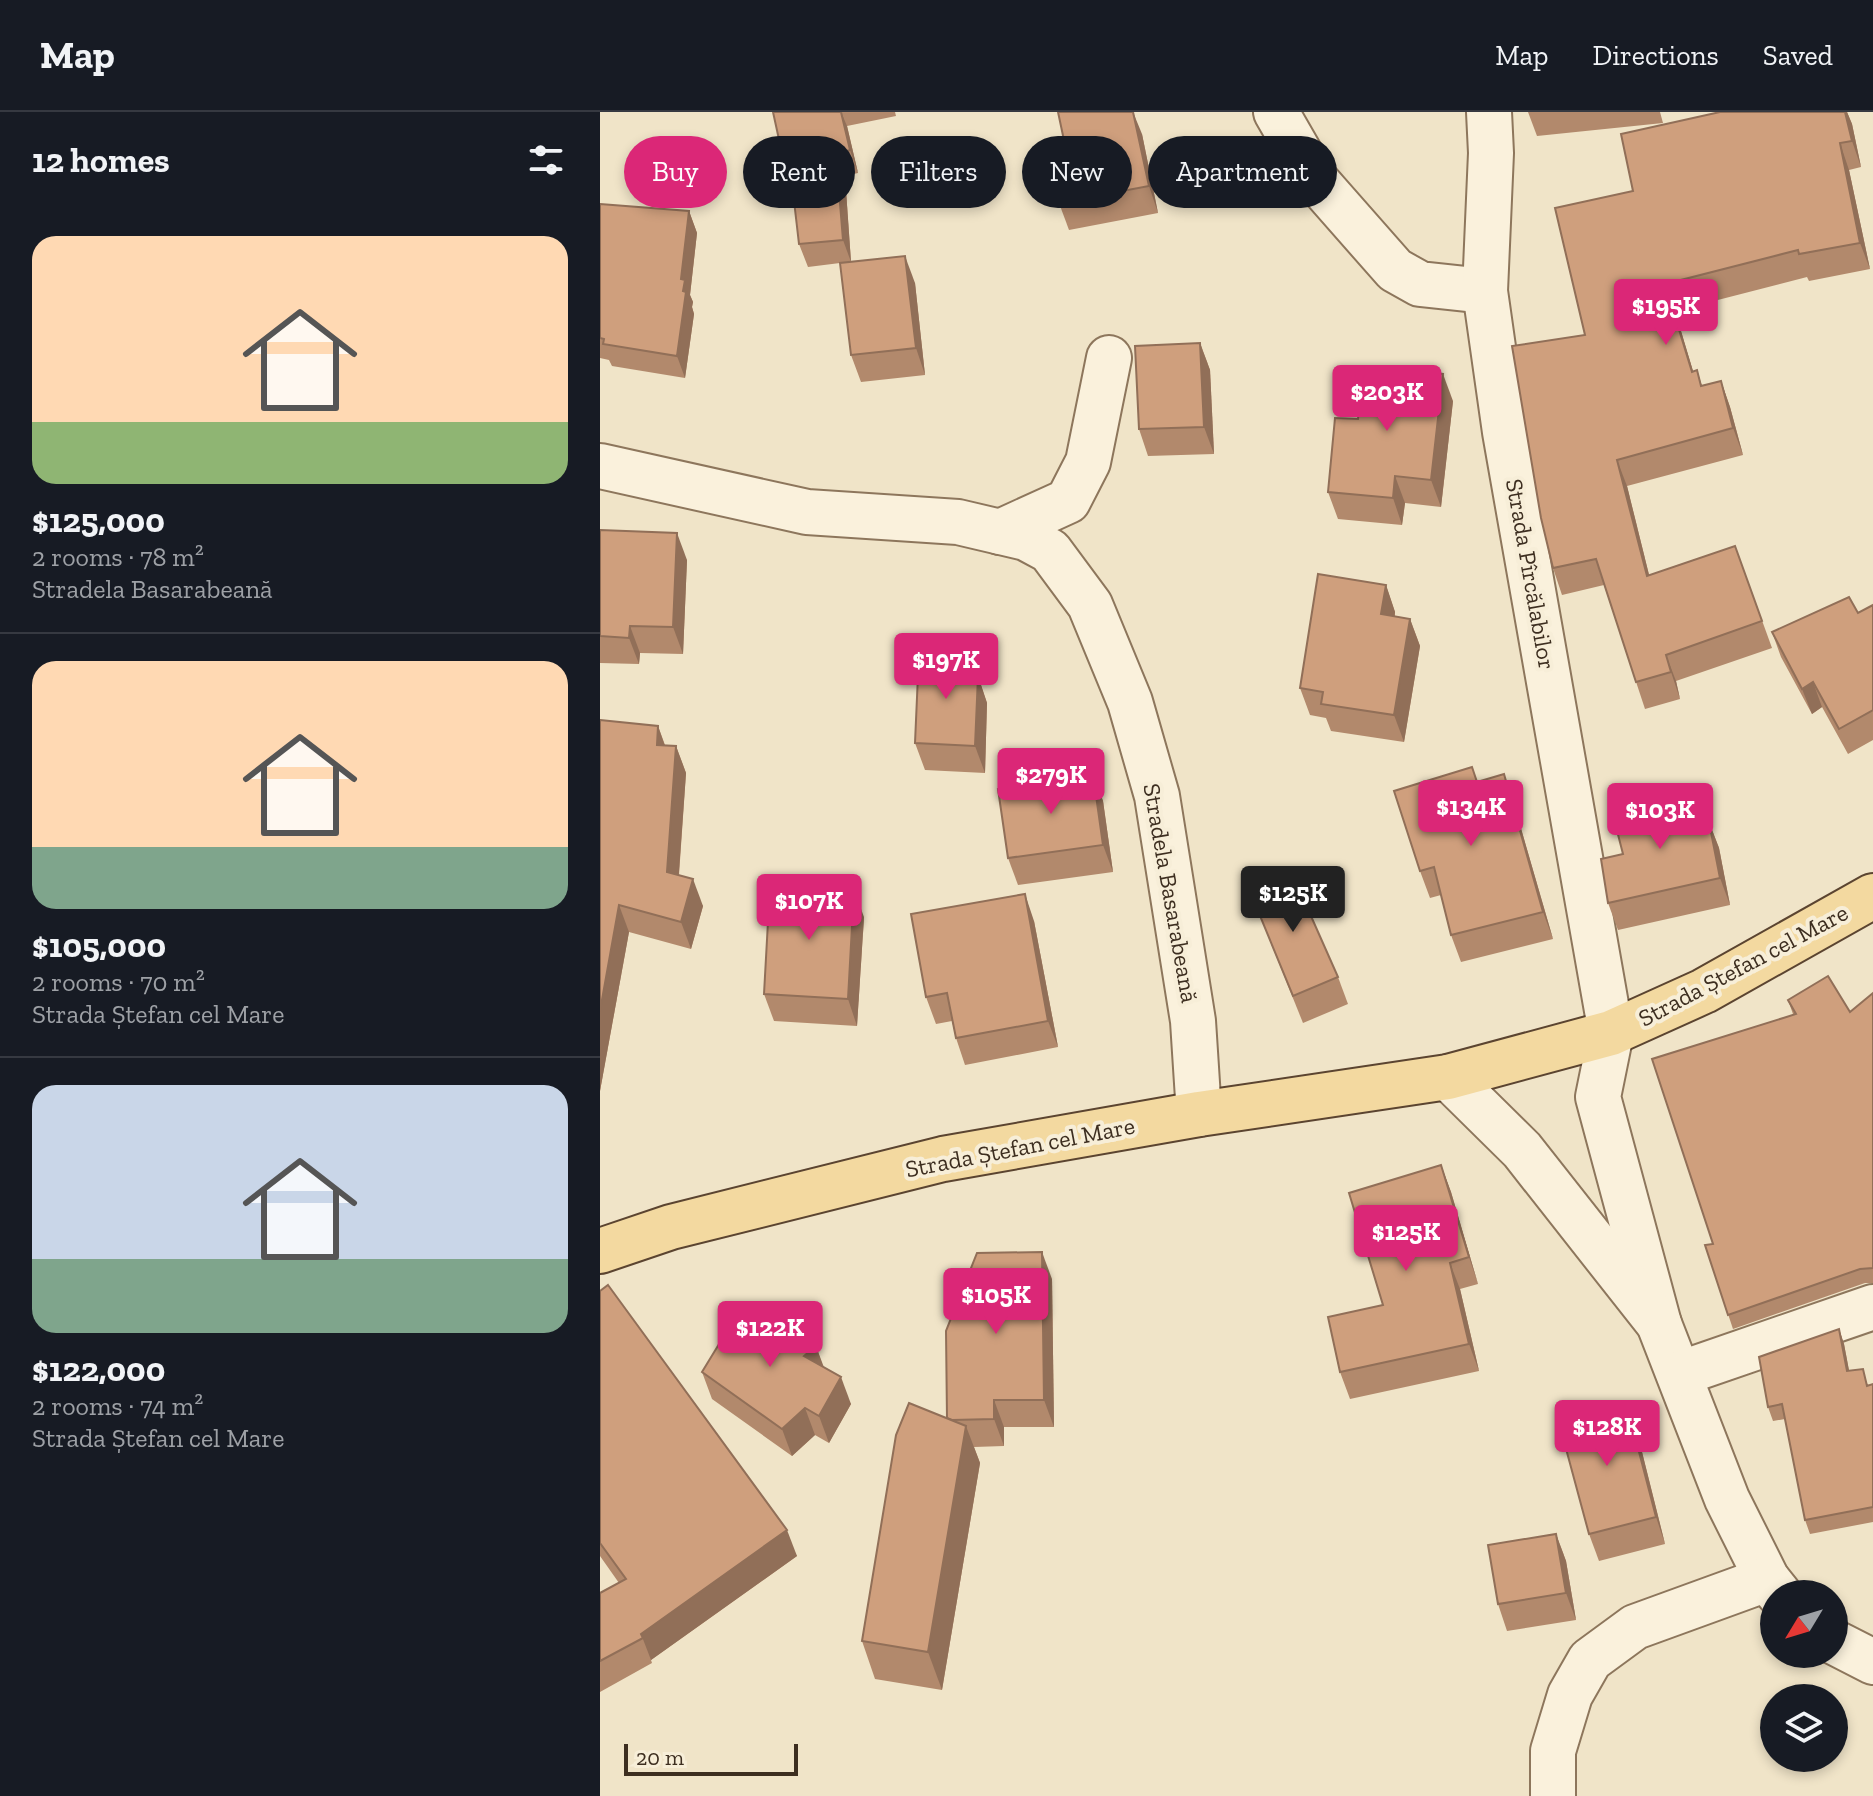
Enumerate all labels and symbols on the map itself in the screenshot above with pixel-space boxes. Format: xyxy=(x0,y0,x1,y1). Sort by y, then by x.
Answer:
pin: $195K xyxy=(1610,279,1722,347)
pin: $203K xyxy=(1331,365,1443,433)
street label: Strada Pîrcălabilor xyxy=(1500,476,1562,672)
pin: $197K xyxy=(890,633,1002,701)
pin: $279K xyxy=(995,748,1107,816)
pin: $134K xyxy=(1415,780,1527,848)
street label: Stradela Basarabeană xyxy=(1137,781,1205,1005)
pin: $103K xyxy=(1604,783,1716,851)
pin: $125K xyxy=(1237,866,1349,934)
pin: $107K xyxy=(753,874,865,942)
street label: Strada Ștefan cel Mare xyxy=(1633,897,1853,1033)
street label: Strada Ștefan cel Mare xyxy=(903,1111,1137,1183)
pin: $125K xyxy=(1350,1205,1462,1273)
pin: $105K xyxy=(940,1268,1052,1336)
pin: $122K xyxy=(714,1301,826,1369)
pin: $128K xyxy=(1551,1400,1663,1468)
north arrow xyxy=(1760,1580,1848,1668)
scale bar xyxy=(624,1740,798,1776)

